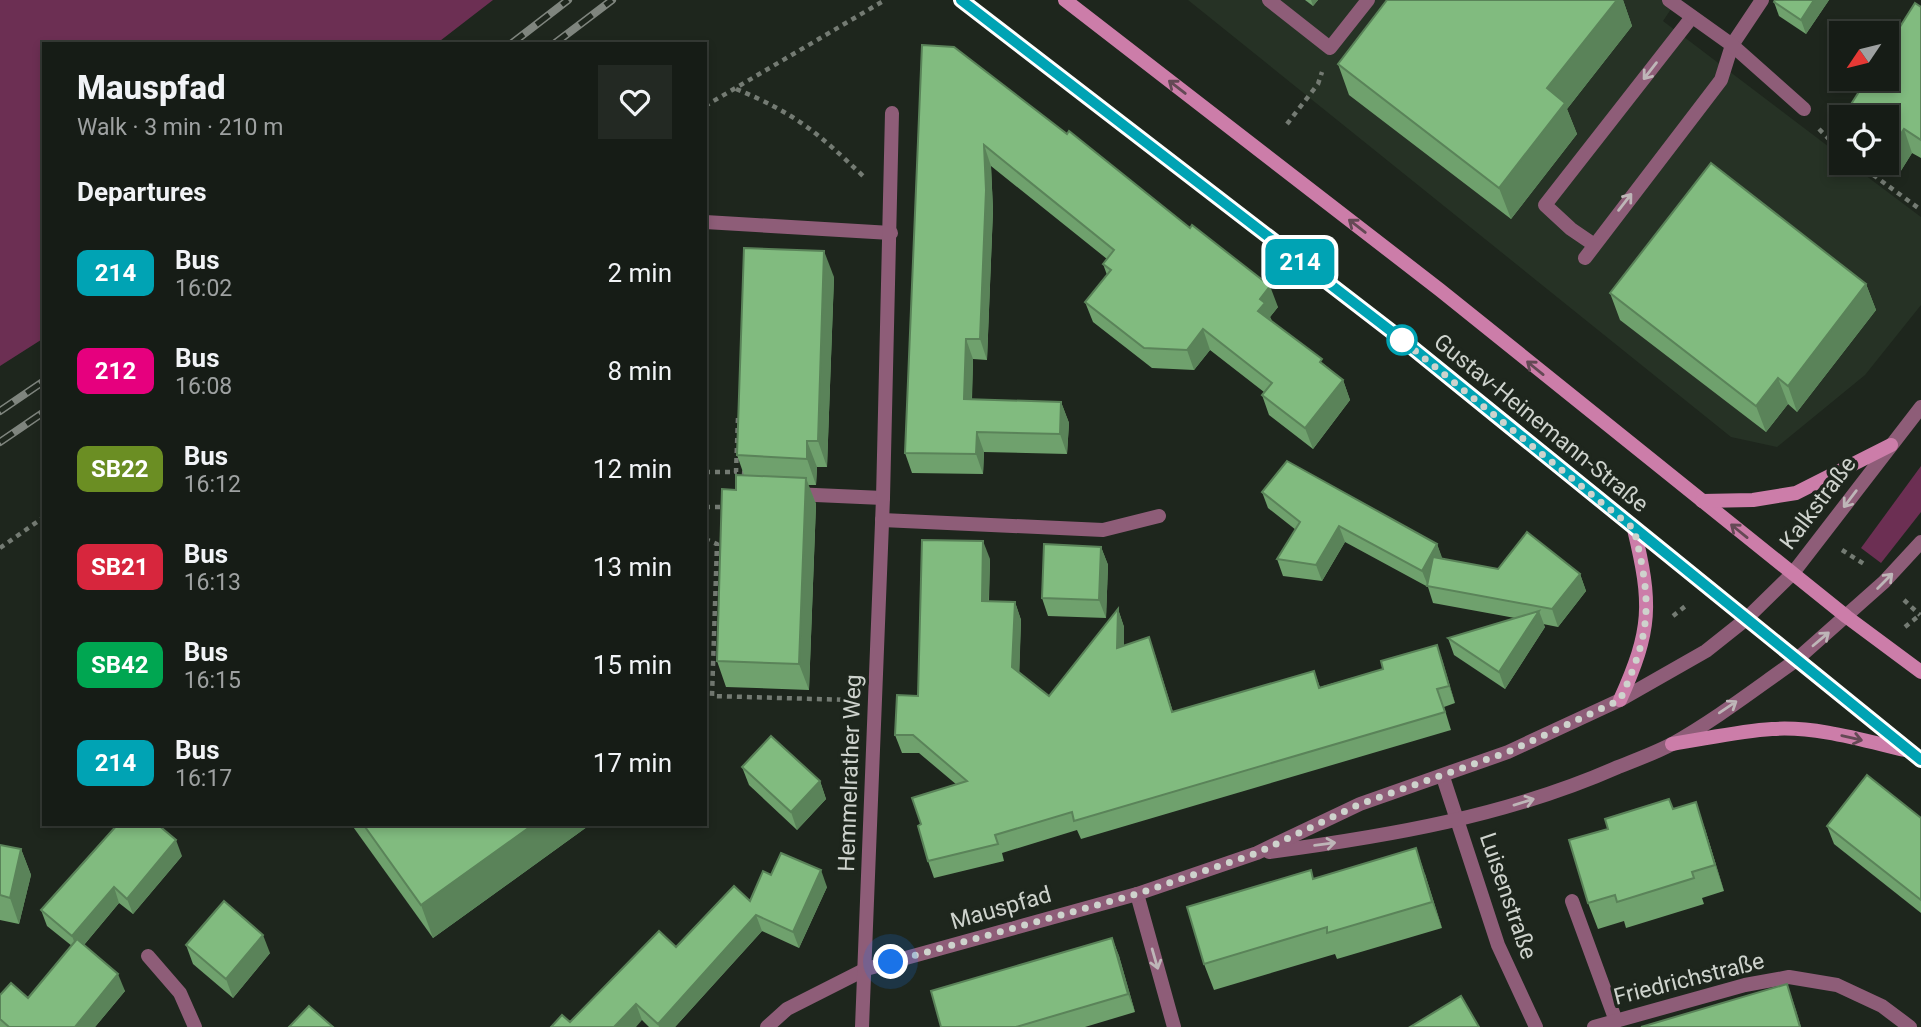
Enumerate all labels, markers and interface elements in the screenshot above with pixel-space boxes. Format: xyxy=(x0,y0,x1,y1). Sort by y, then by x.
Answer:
north arrow xyxy=(1829,21,1899,91)
map controls xyxy=(1829,21,1899,175)
one-way arrow xyxy=(1643,61,1658,80)
button: heart xyxy=(598,65,672,139)
text: Mauspfad xyxy=(77,68,226,107)
one-way arrow xyxy=(1169,79,1187,94)
button: locate xyxy=(1829,105,1899,175)
text: Walk · 3 min · 210 m xyxy=(77,114,283,141)
text: Departures xyxy=(77,177,207,207)
one-way arrow xyxy=(1618,194,1633,212)
one-way arrow xyxy=(1348,219,1367,234)
line badge: 214 xyxy=(1260,239,1340,285)
text: Bus xyxy=(175,245,220,275)
text: 214 xyxy=(1279,248,1321,276)
text: 2 min xyxy=(607,258,672,288)
text: 214 xyxy=(95,259,136,287)
text: 16:02 xyxy=(175,275,232,302)
unlabelled marker xyxy=(1387,325,1417,355)
street label: Gustav-Heinemann-Straße xyxy=(1428,328,1654,518)
text: Bus xyxy=(175,343,220,373)
text: 8 min xyxy=(607,356,672,386)
text: 212 xyxy=(95,357,136,385)
one-way arrow xyxy=(1526,360,1544,376)
text: 16:08 xyxy=(175,373,232,400)
text: Bus xyxy=(184,441,228,471)
street label: Kalkstraße xyxy=(1774,451,1862,555)
text: 12 min xyxy=(593,454,672,484)
text: SB22 xyxy=(91,455,149,483)
text: 16:12 xyxy=(184,471,241,498)
one-way arrow xyxy=(1843,489,1857,508)
one-way arrow xyxy=(1731,523,1749,539)
text: Bus xyxy=(184,539,228,569)
text: 13 min xyxy=(593,552,672,582)
text: SB21 xyxy=(91,553,149,581)
text: 16:13 xyxy=(184,569,241,596)
one-way arrow xyxy=(1876,572,1893,589)
one-way arrow xyxy=(1812,631,1830,647)
text: Bus xyxy=(184,637,228,667)
text: 15 min xyxy=(593,650,672,680)
text: SB42 xyxy=(91,651,149,679)
text: 16:15 xyxy=(184,667,241,694)
street label: Hemmelrather Weg xyxy=(833,674,867,872)
one-way arrow xyxy=(1718,699,1738,713)
one-way arrow xyxy=(1840,731,1863,745)
text: Bus xyxy=(175,735,220,765)
text: 17 min xyxy=(593,748,672,778)
text: 214 xyxy=(95,749,136,777)
text: 16:17 xyxy=(175,765,232,792)
one-way arrow xyxy=(1513,795,1535,808)
street label: Luisenstraße xyxy=(1474,829,1542,963)
one-way arrow xyxy=(1313,838,1336,851)
street label: Mauspfad xyxy=(948,881,1054,935)
your location xyxy=(873,944,908,979)
street label: Friedrichstraße xyxy=(1611,947,1767,1011)
one-way arrow xyxy=(1149,948,1162,970)

